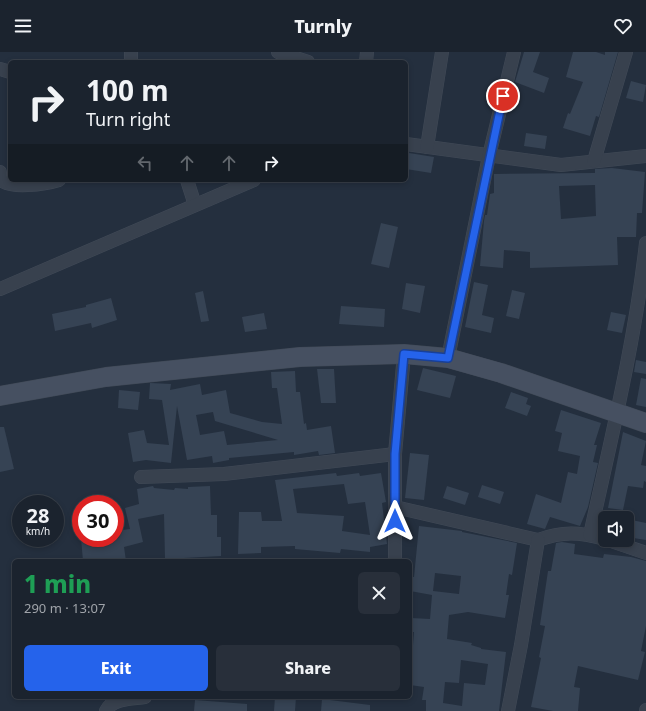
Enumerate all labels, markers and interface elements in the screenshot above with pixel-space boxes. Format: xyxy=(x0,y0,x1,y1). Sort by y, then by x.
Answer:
text: Turnly xyxy=(294,14,352,38)
icon: menu xyxy=(12,15,34,37)
icon: heart xyxy=(612,15,634,37)
text: 100 m xyxy=(86,71,169,109)
icon: right xyxy=(20,76,72,128)
pin xyxy=(486,79,520,113)
icon: arrive xyxy=(492,85,514,107)
text: Turn right xyxy=(86,107,170,131)
icon: left xyxy=(134,152,156,174)
icon: ahead xyxy=(176,152,198,174)
icon: ahead xyxy=(218,152,240,174)
icon: right xyxy=(260,152,282,174)
speed limit sign: 30 xyxy=(72,495,124,547)
position arrow xyxy=(374,500,416,542)
text: 28 xyxy=(27,502,49,529)
map controls xyxy=(598,511,634,547)
button: sound xyxy=(598,511,634,547)
text: km/h xyxy=(26,524,50,538)
text: 1 min xyxy=(24,567,91,600)
button: close xyxy=(358,572,400,614)
text: 290 m · 13:07 xyxy=(24,599,105,617)
button: Exit xyxy=(24,645,208,691)
button: Share xyxy=(216,645,400,691)

